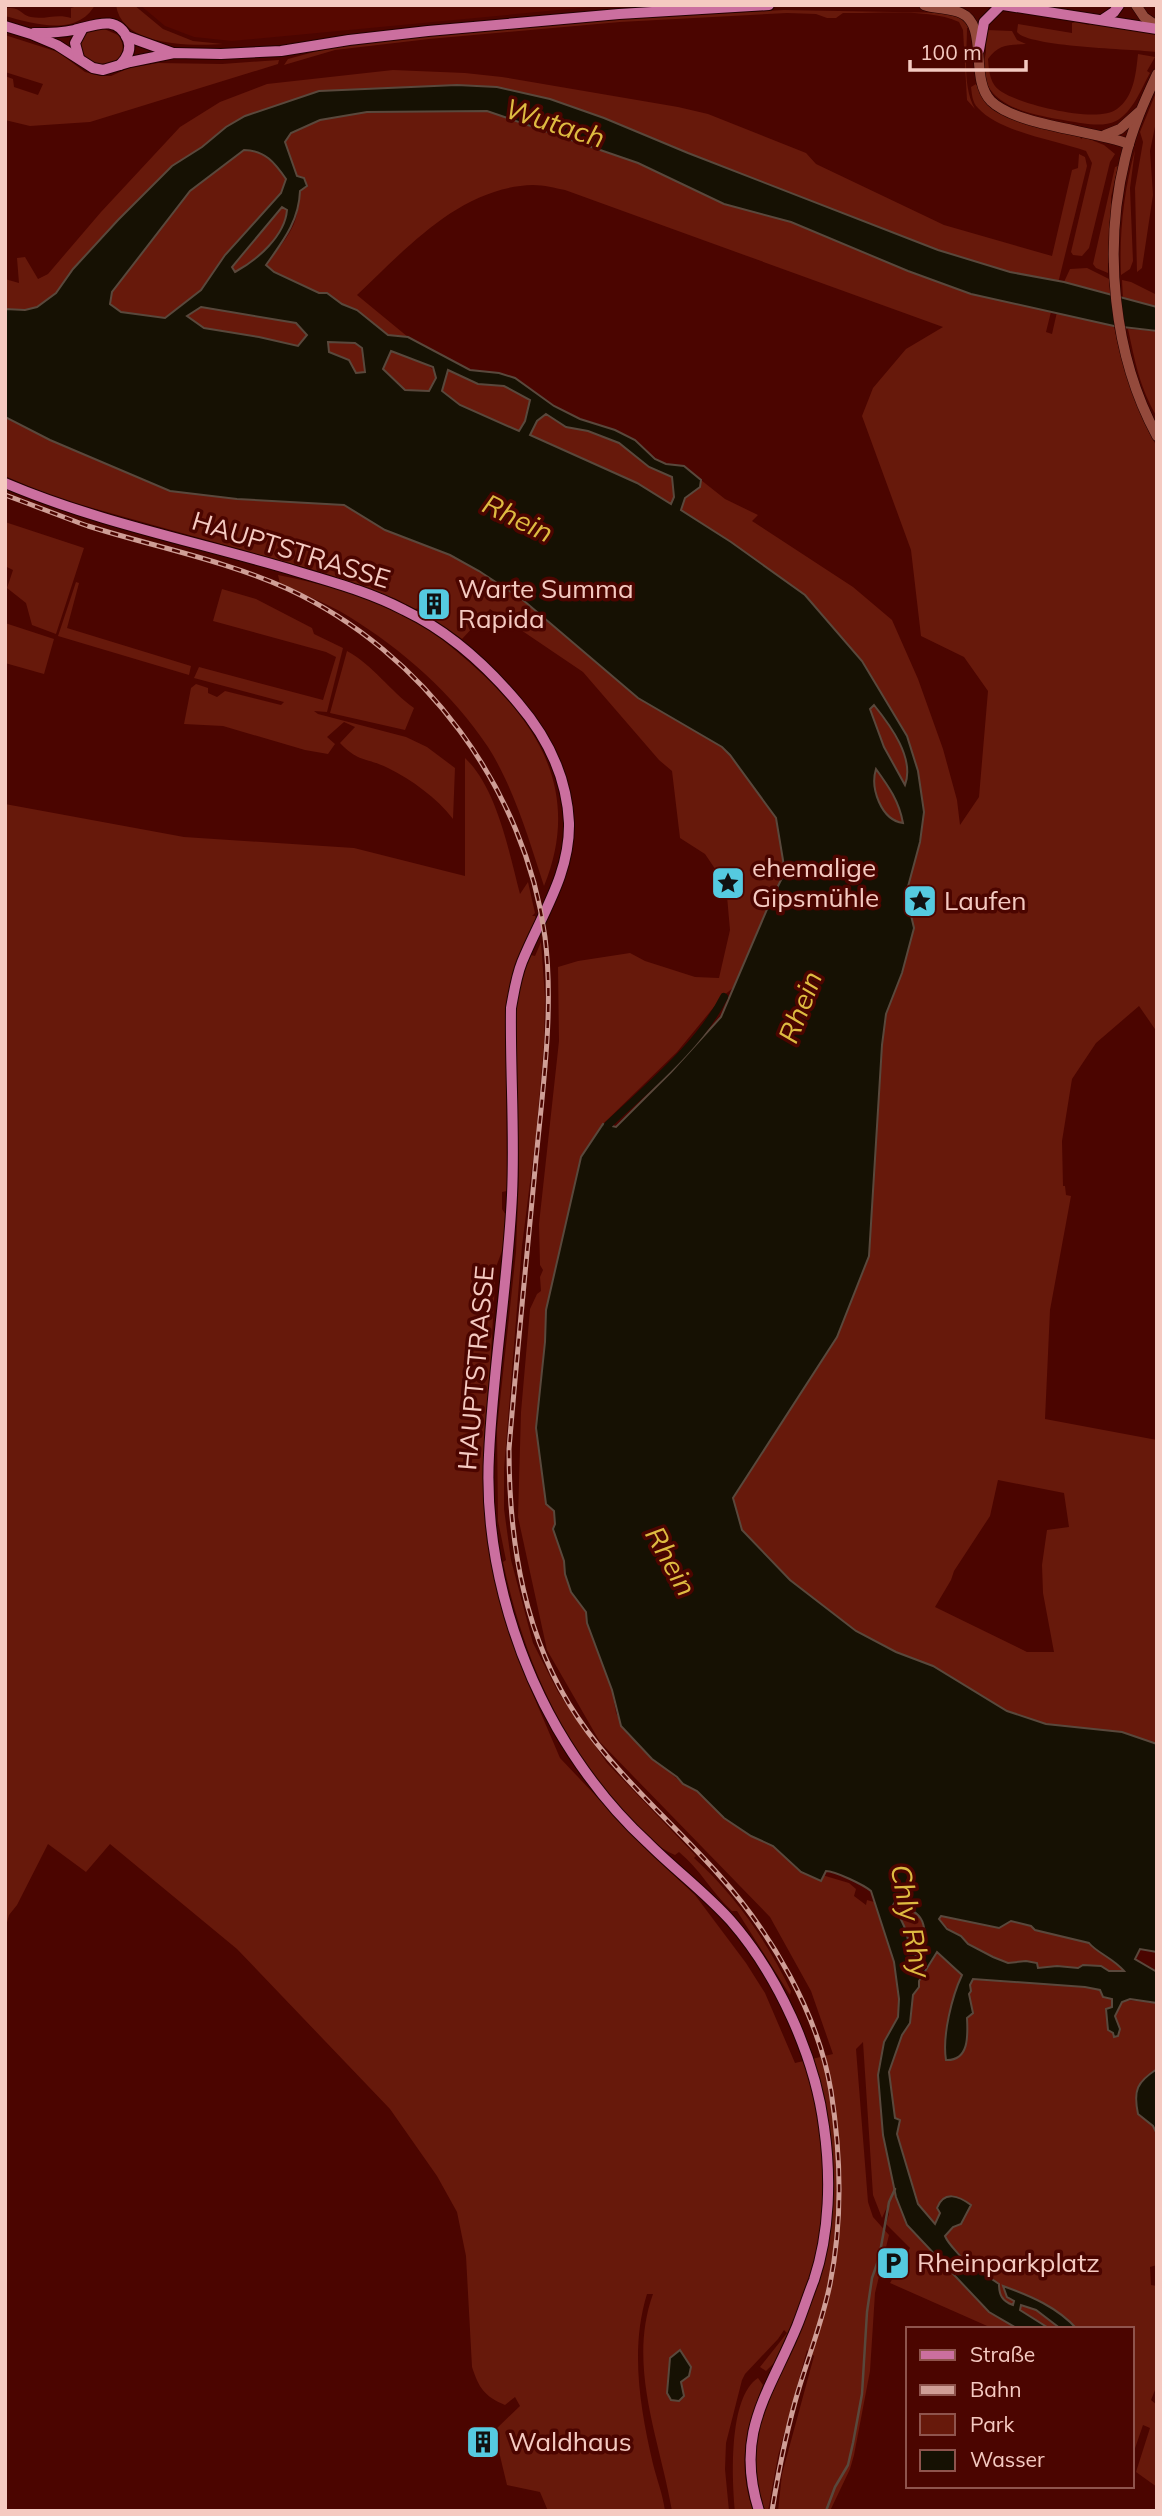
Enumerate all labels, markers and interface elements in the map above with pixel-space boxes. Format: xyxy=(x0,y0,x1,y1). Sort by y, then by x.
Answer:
scale bar xyxy=(910,28,1026,72)
text: 100 m xyxy=(920,39,982,65)
water label: Wutach xyxy=(501,90,609,155)
water label: Rhein xyxy=(477,486,559,550)
street label: HAUPTSTRASSE xyxy=(188,504,394,595)
place label: Warte Summa Rapida xyxy=(458,572,634,635)
building icon: Warte Summa Rapida xyxy=(415,585,453,623)
place label: ehemalige Gipsmühle xyxy=(752,851,879,914)
place icon: ehemalige Gipsmühle xyxy=(709,864,747,902)
place icon: Laufen xyxy=(901,882,939,920)
place label: Laufen xyxy=(944,884,1027,917)
water label: Rhein xyxy=(770,966,829,1048)
street label: HAUPTSTRASSE xyxy=(450,1264,501,1472)
water label: Rhein xyxy=(638,1520,705,1602)
water label: Chly Rhy xyxy=(883,1861,940,1982)
parking icon: Rheinparkplatz xyxy=(874,2244,912,2282)
place label: Rheinparkplatz xyxy=(917,2246,1100,2279)
legend xyxy=(906,2327,1134,2488)
text: Straße xyxy=(970,2341,1035,2367)
text: Bahn xyxy=(970,2376,1022,2402)
text: Park xyxy=(970,2411,1014,2437)
building icon: Waldhaus xyxy=(464,2423,502,2461)
place label: Waldhaus xyxy=(508,2425,632,2458)
text: Wasser xyxy=(970,2446,1045,2472)

